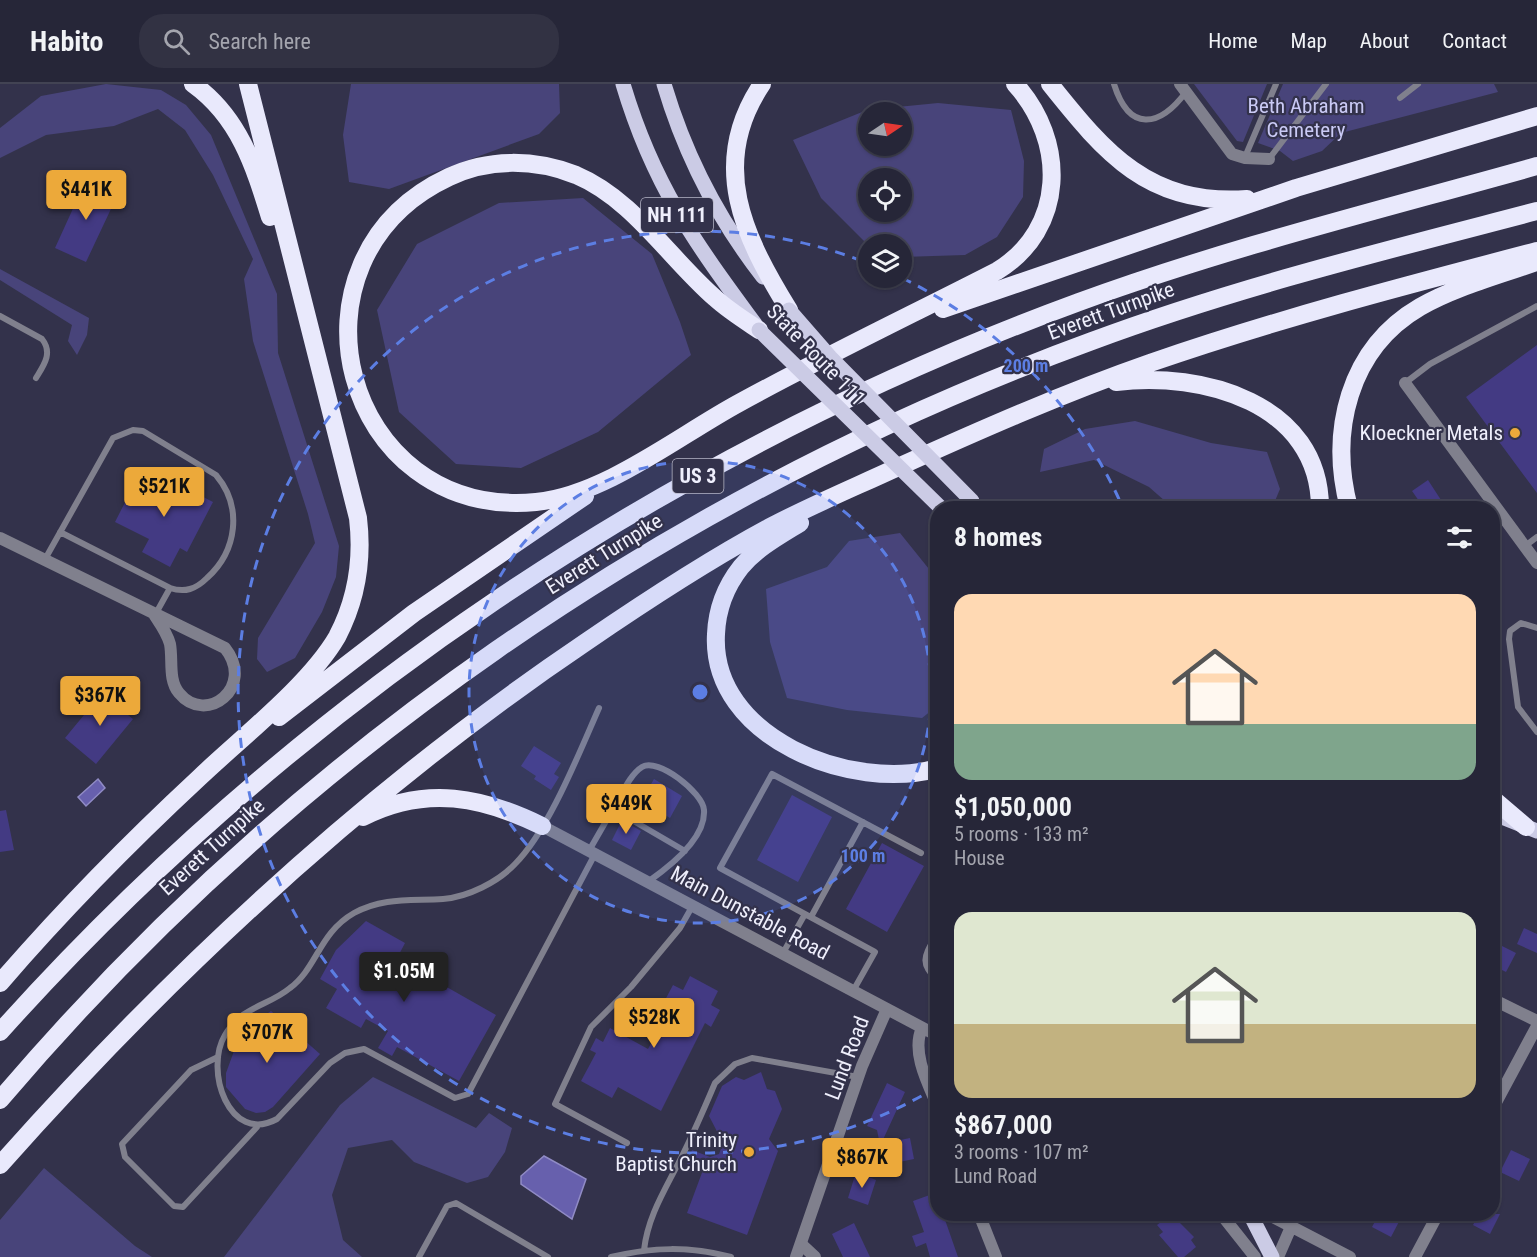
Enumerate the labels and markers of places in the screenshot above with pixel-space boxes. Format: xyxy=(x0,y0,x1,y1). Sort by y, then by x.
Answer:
pin: $441K xyxy=(44,170,128,221)
place label: Kloeckner Metals xyxy=(1360,421,1503,445)
marker: Kloeckner Metals xyxy=(1508,426,1522,440)
pin: $521K xyxy=(122,467,206,518)
pin: $367K xyxy=(58,676,142,727)
centre of rings xyxy=(690,682,710,702)
pin: $449K xyxy=(584,784,668,835)
pin: $1.05M xyxy=(355,952,453,1003)
pin: $528K xyxy=(612,998,696,1049)
pin: $707K xyxy=(225,1013,309,1064)
place label: Trinity Baptist Church xyxy=(615,1128,737,1176)
pin: $867K xyxy=(820,1138,904,1189)
marker: Trinity Baptist Church xyxy=(742,1145,756,1159)

